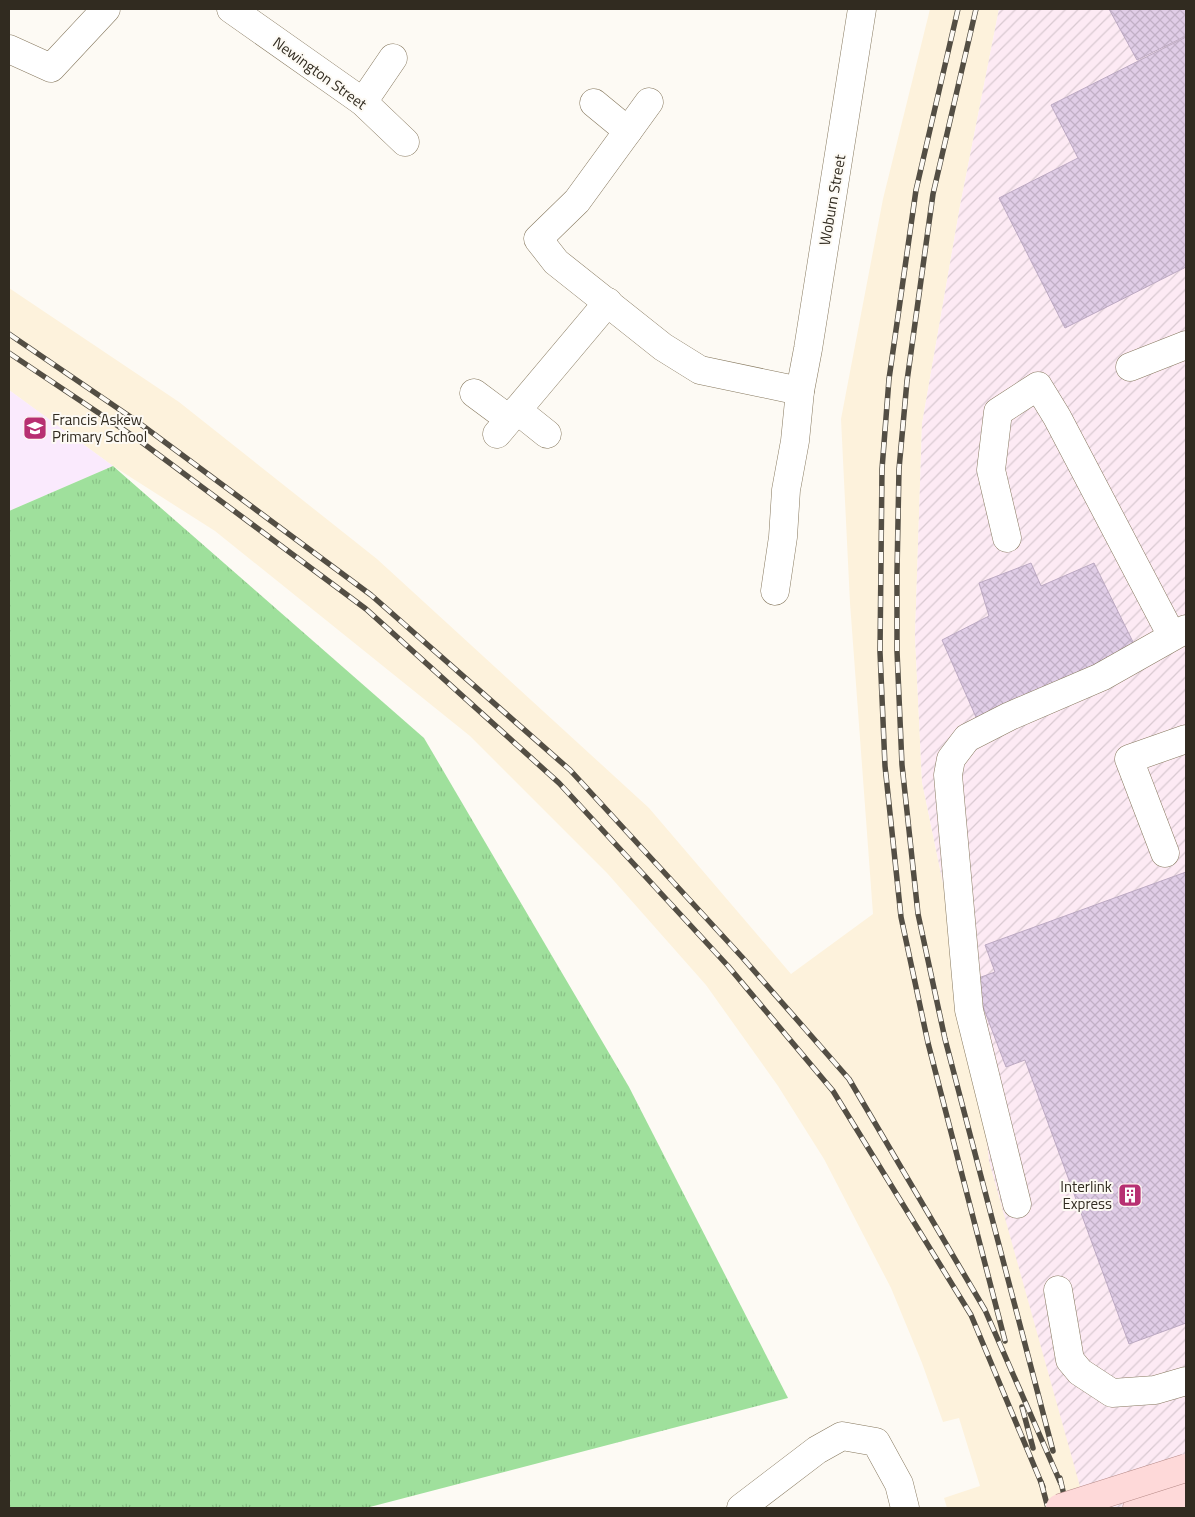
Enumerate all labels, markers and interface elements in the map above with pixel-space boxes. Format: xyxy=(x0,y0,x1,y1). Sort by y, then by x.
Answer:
street label: Newington Street xyxy=(268,31,372,115)
street label: Woburn Street xyxy=(813,152,851,247)
place label: Francis Askew Primary School xyxy=(52,408,147,448)
school or university icon: Francis Askew Primary School xyxy=(22,415,48,441)
place label: Interlink Express xyxy=(1060,1175,1112,1215)
building icon: Interlink Express xyxy=(1117,1182,1143,1208)

